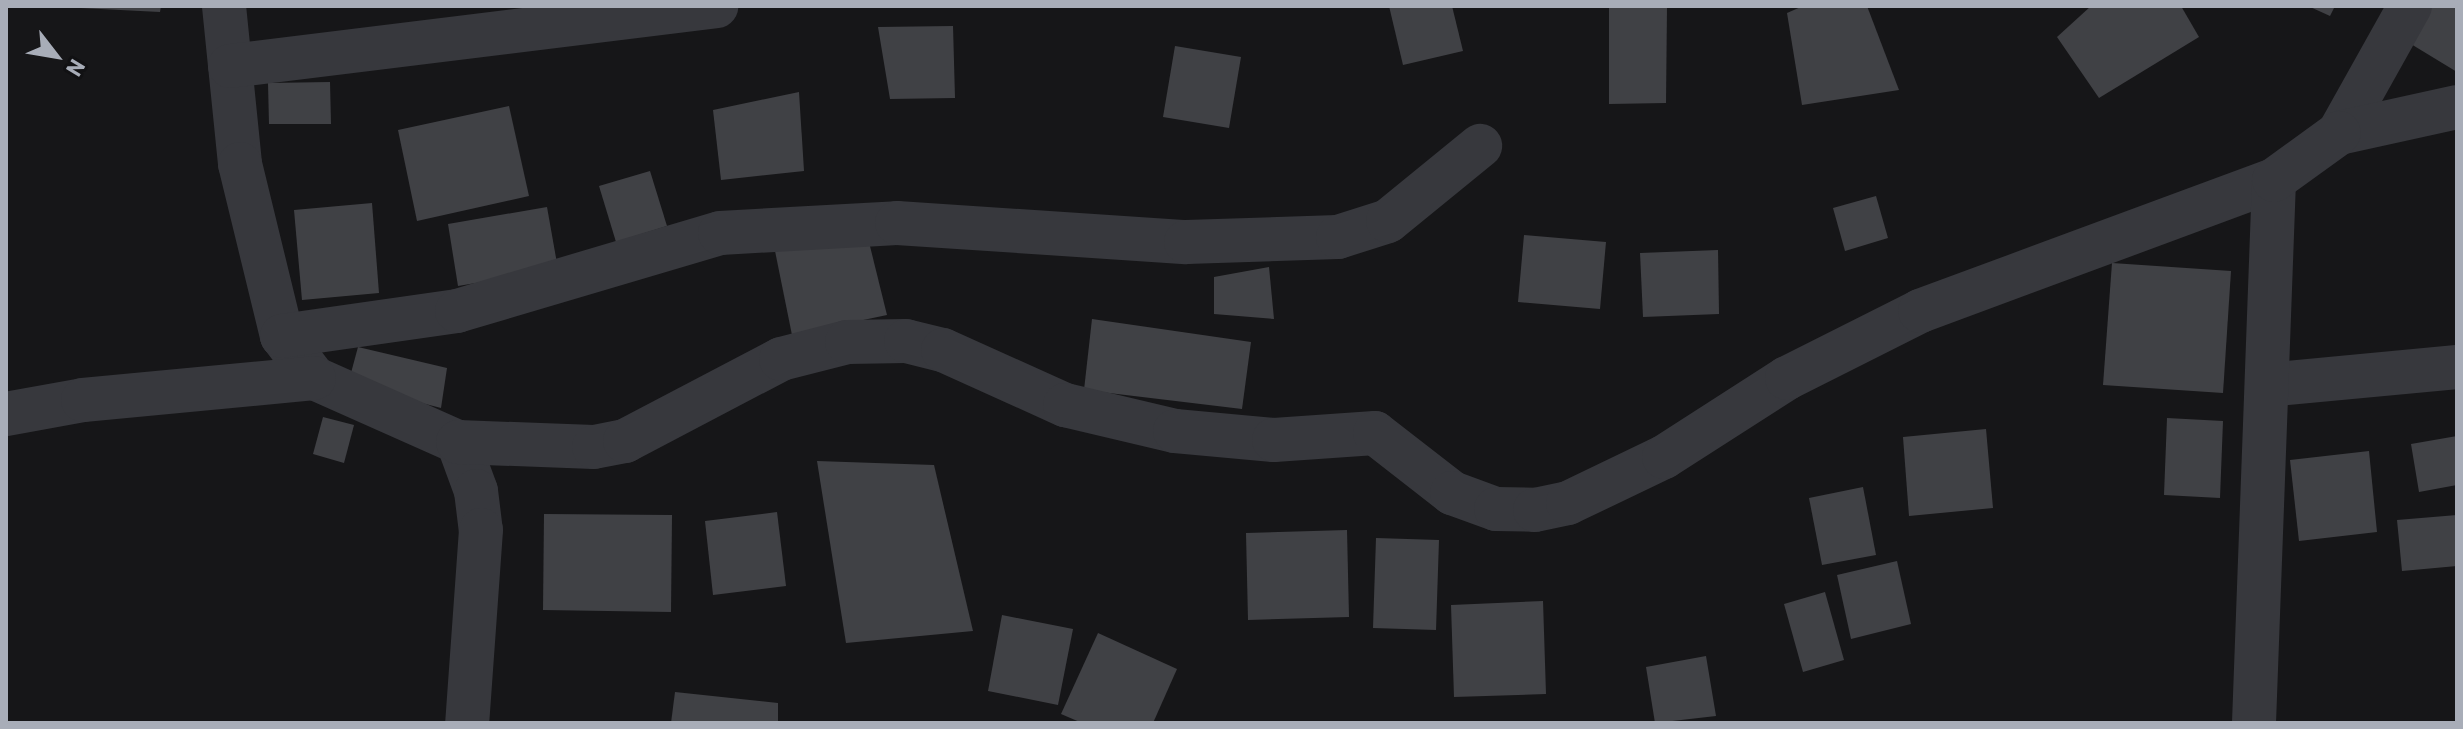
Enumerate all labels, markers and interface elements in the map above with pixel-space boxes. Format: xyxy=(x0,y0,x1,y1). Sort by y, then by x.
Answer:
north arrow xyxy=(16,16,96,96)
text: N xyxy=(62,55,91,81)

